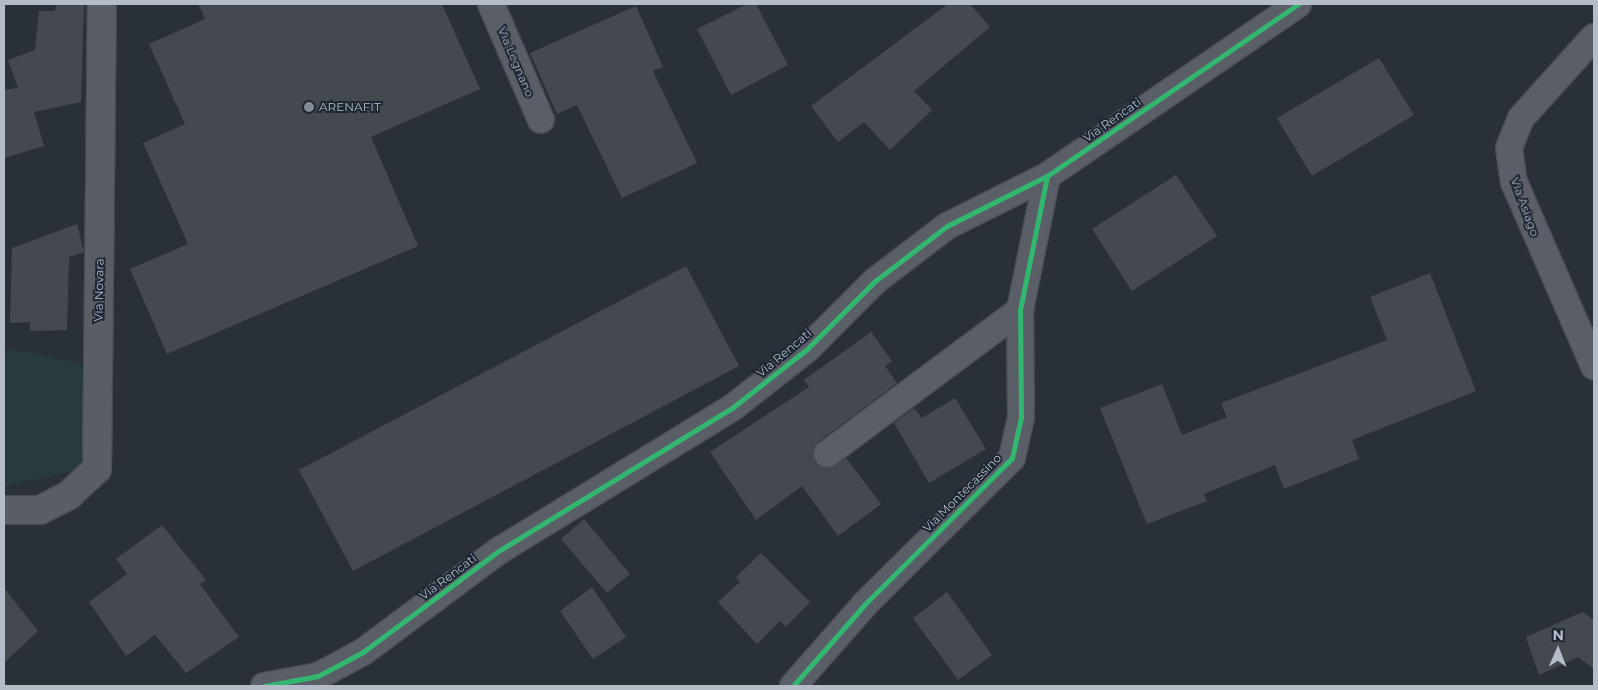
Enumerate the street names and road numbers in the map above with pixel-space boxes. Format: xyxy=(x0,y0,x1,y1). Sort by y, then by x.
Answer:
street label: Via Legnano xyxy=(495,25,537,99)
street label: Via Rencati xyxy=(1080,95,1144,145)
street label: Via Asiago xyxy=(1508,175,1542,239)
street label: Via Novara xyxy=(91,258,107,322)
street label: Via Rencati xyxy=(753,326,815,380)
street label: Via Montecassino xyxy=(920,451,1004,535)
street label: Via Rencati xyxy=(417,551,479,603)

